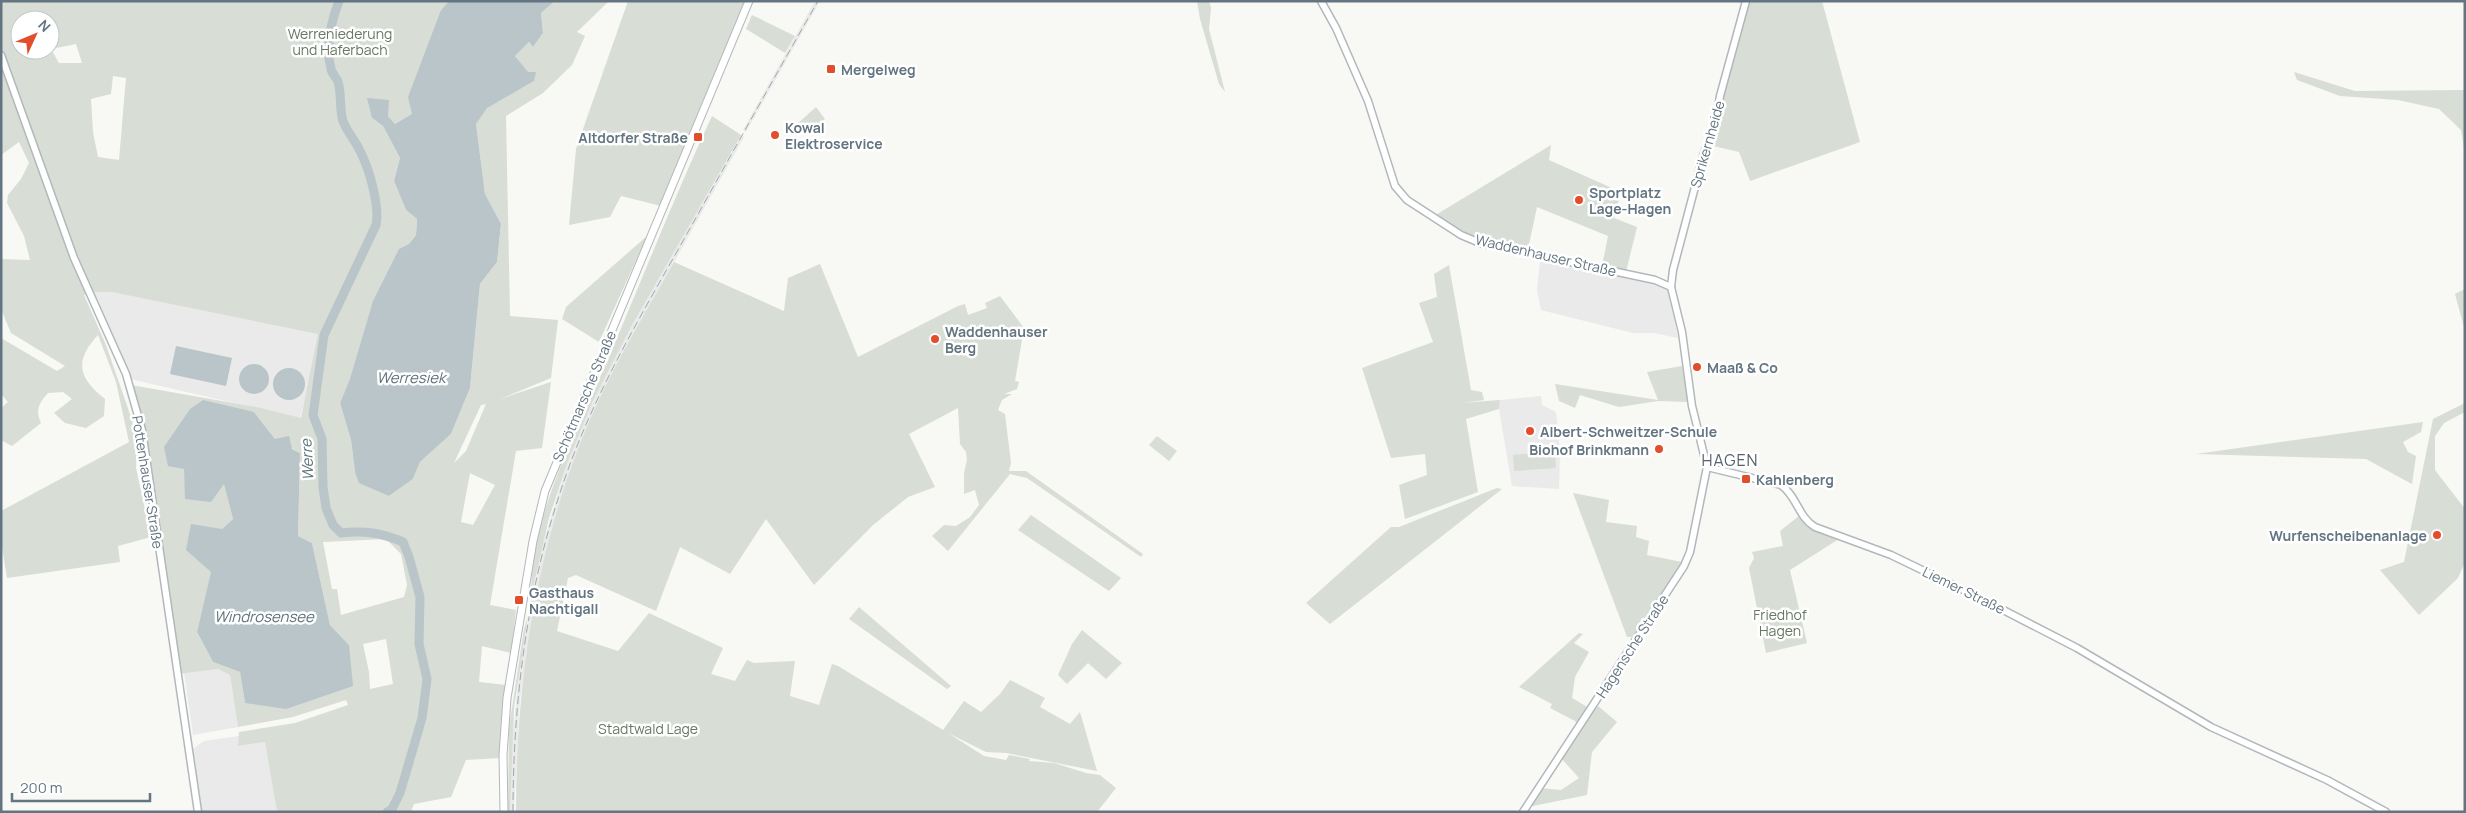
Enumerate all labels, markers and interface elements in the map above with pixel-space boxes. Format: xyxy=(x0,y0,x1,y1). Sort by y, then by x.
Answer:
north arrow xyxy=(10,10,60,60)
text: N xyxy=(34,15,55,36)
park label: Werreniederung und Haferbach xyxy=(288,24,392,59)
place label: Mergelweg xyxy=(841,60,916,79)
marker: Mergelweg xyxy=(825,63,837,75)
street label: Sprikernheide xyxy=(1685,98,1729,190)
place label: Kowal Elektroservice xyxy=(785,118,883,153)
place label: Altdorfer Straße xyxy=(578,128,688,147)
marker: Kowal Elektroservice xyxy=(769,129,781,141)
marker: Altdorfer Straße xyxy=(692,131,704,143)
place label: Sportplatz Lage-Hagen xyxy=(1589,183,1671,218)
marker: Sportplatz Lage-Hagen xyxy=(1573,194,1585,206)
street label: Waddenhauser Straße xyxy=(1474,230,1618,280)
place label: Waddenhauser Berg xyxy=(945,322,1048,357)
street label: Schötmarsche Straße xyxy=(548,328,620,464)
marker: Waddenhauser Berg xyxy=(929,333,941,345)
place label: Maaß & Co xyxy=(1707,358,1778,377)
marker: Maaß & Co xyxy=(1691,361,1703,373)
water label: Werresiek xyxy=(377,367,448,388)
street label: Pottenhauser Straße xyxy=(128,414,168,550)
place label: Albert-Schweitzer-Schule xyxy=(1540,422,1717,441)
marker: Albert-Schweitzer-Schule xyxy=(1524,425,1536,437)
water label: Werre xyxy=(295,438,319,481)
place label: Biohof Brinkmann xyxy=(1529,440,1649,459)
marker: Biohof Brinkmann xyxy=(1653,443,1665,455)
district label: HAGEN xyxy=(1701,449,1759,471)
place label: Kahlenberg xyxy=(1756,470,1834,489)
marker: Kahlenberg xyxy=(1740,473,1752,485)
place label: Wurfenscheibenanlage xyxy=(2269,526,2427,545)
marker: Wurfenscheibenanlage xyxy=(2431,529,2443,541)
street label: Liemer Straße xyxy=(1920,562,2008,618)
place label: Gasthaus Nachtigall xyxy=(529,583,598,618)
street label: Hagensche Straße xyxy=(1591,591,1673,701)
marker: Gasthaus Nachtigall xyxy=(513,594,525,606)
park label: Friedhof Hagen xyxy=(1753,605,1807,640)
water label: Windrosensee xyxy=(214,606,315,627)
park label: Stadtwald Lage xyxy=(598,719,698,738)
scale bar xyxy=(12,770,150,802)
text: 200 m xyxy=(20,777,63,798)

